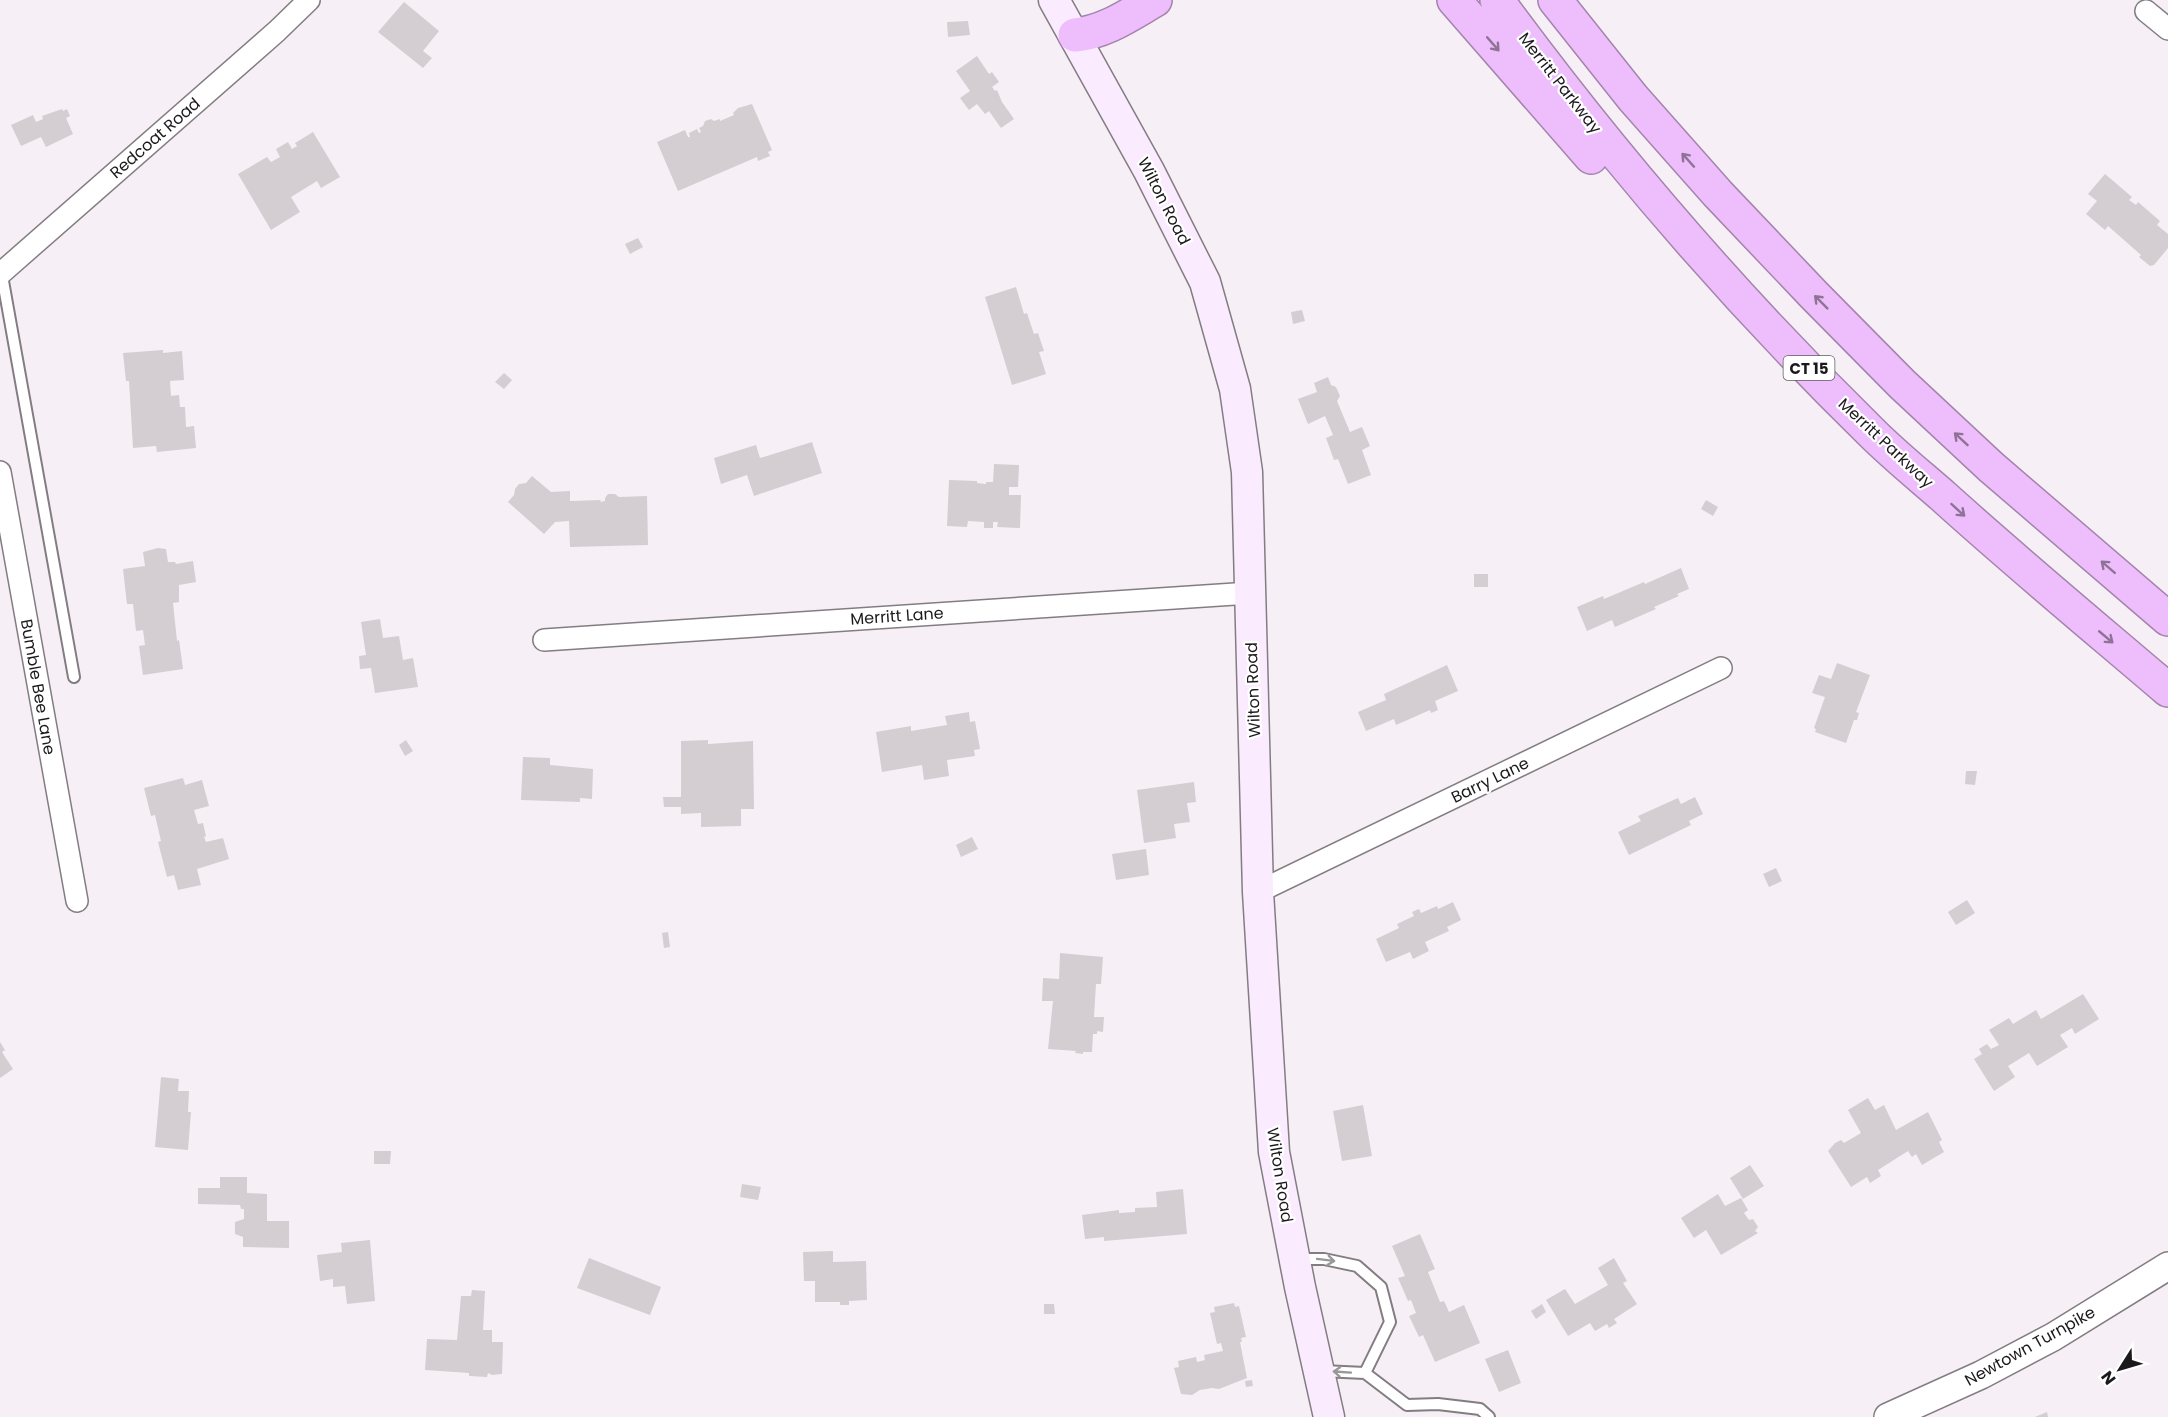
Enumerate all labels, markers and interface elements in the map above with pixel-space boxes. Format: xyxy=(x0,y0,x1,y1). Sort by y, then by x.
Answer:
street label: Merritt Parkway xyxy=(1513,28,1607,138)
one-way arrow xyxy=(1486,36,1500,51)
street label: Redcoat Road xyxy=(105,92,205,184)
street label: Wilton Road xyxy=(1132,153,1196,249)
one-way arrow xyxy=(1681,153,1695,168)
one-way arrow xyxy=(1814,295,1829,310)
road number: CT 15 xyxy=(1784,356,1834,380)
street label: Merritt Parkway xyxy=(1833,393,1939,493)
one-way arrow xyxy=(1953,431,1968,446)
one-way arrow xyxy=(1950,503,1965,517)
one-way arrow xyxy=(2101,560,2116,574)
street label: Merritt Lane xyxy=(850,601,944,631)
street label: Bumble Bee Lane xyxy=(15,617,61,757)
one-way arrow xyxy=(2098,630,2113,644)
street label: Wilton Road xyxy=(1240,642,1266,738)
street label: Barry Lane xyxy=(1447,751,1533,809)
street label: Wilton Road xyxy=(1261,1126,1299,1224)
one-way arrow xyxy=(1316,1255,1336,1266)
street label: Newtown Turnpike xyxy=(1961,1301,2099,1391)
north arrow xyxy=(2090,1339,2150,1399)
one-way arrow xyxy=(1332,1366,1352,1377)
text: N xyxy=(2096,1366,2121,1389)

